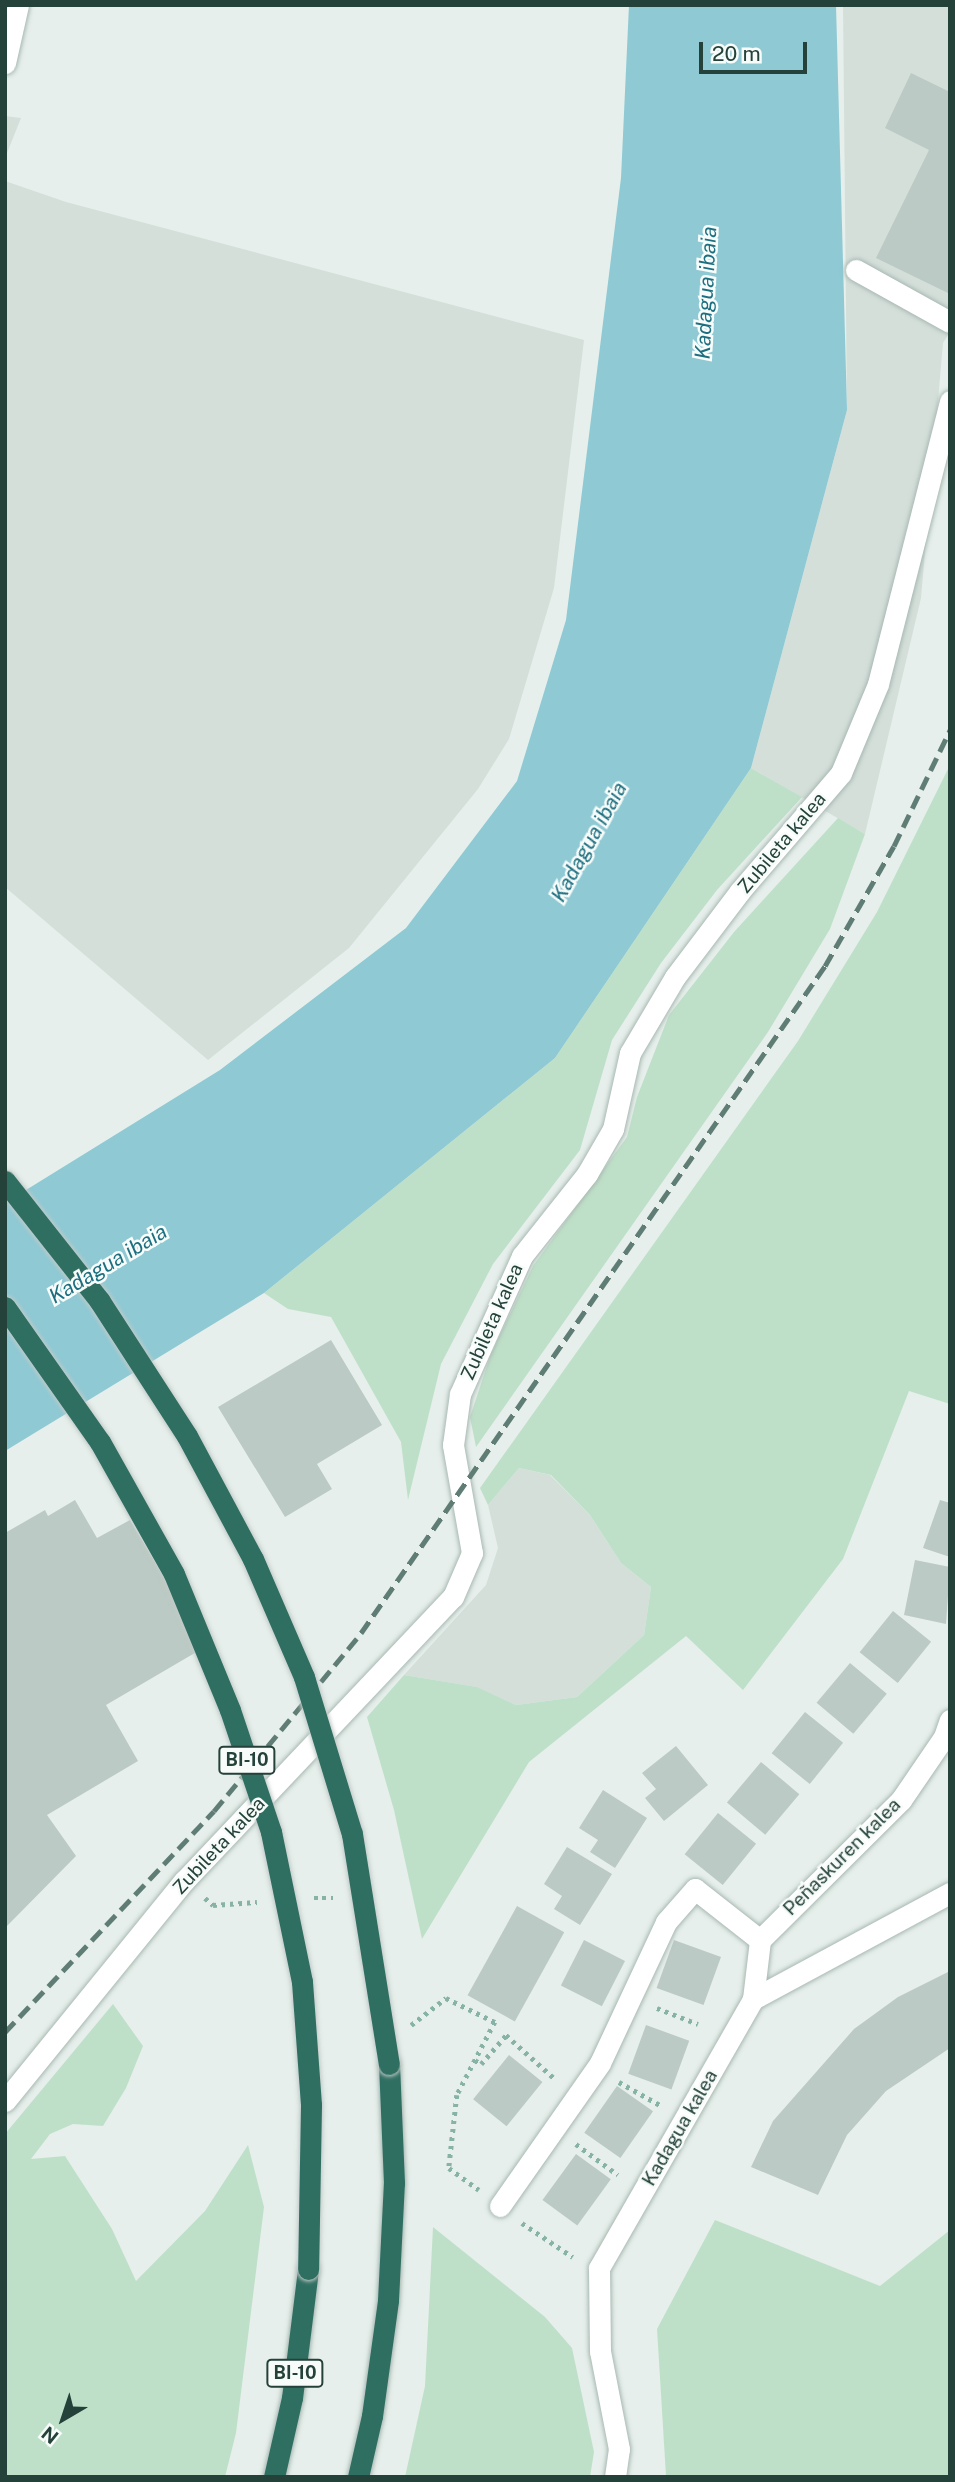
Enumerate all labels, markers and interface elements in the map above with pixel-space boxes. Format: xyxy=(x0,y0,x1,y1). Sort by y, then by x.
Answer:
scale bar xyxy=(703,28,811,72)
text: 20 m xyxy=(712,41,761,66)
water label: Kadagua ibaia xyxy=(690,226,722,360)
water label: Kadagua ibaia xyxy=(546,778,632,906)
street label: Zubileta kalea xyxy=(733,788,831,898)
water label: Kadagua ibaia xyxy=(44,1219,172,1309)
street label: Zubileta kalea xyxy=(456,1260,528,1384)
road number: BI-10 xyxy=(217,1745,277,1774)
street label: Zubileta kalea xyxy=(168,1793,270,1899)
street label: Peñaskuren kalea xyxy=(779,1794,905,1920)
street label: Kadagua kalea xyxy=(638,2066,722,2190)
road number: BI-10 xyxy=(265,2358,325,2388)
north arrow xyxy=(28,2384,98,2454)
text: N xyxy=(37,2422,62,2449)

